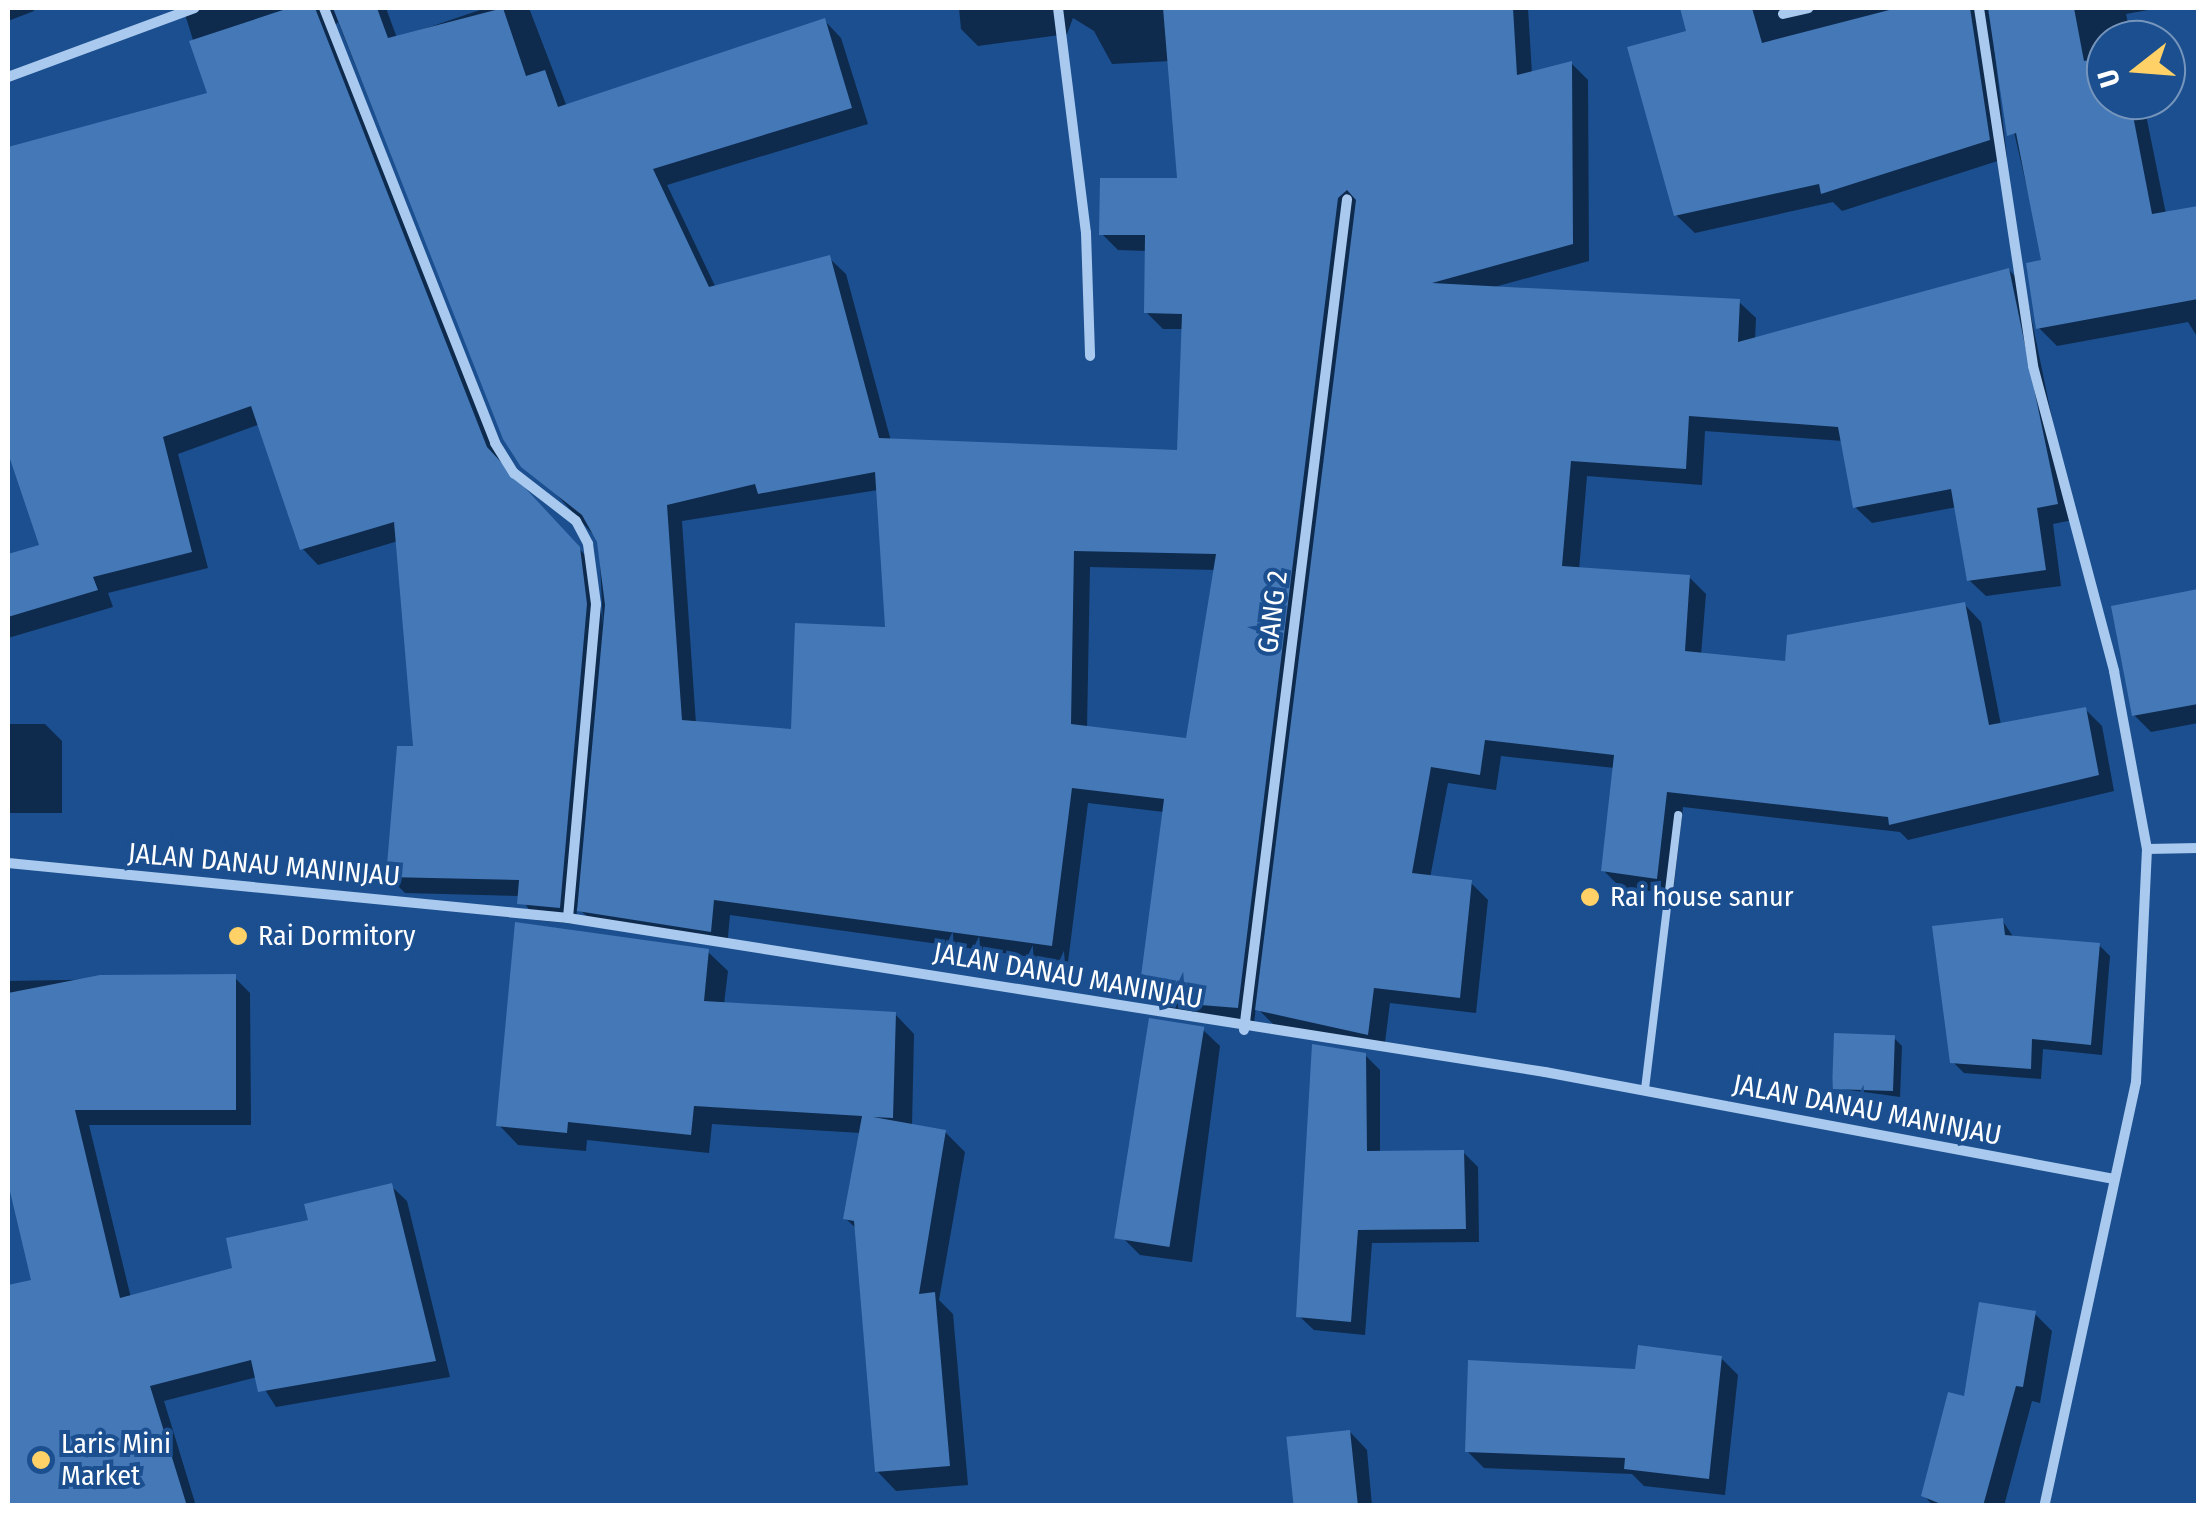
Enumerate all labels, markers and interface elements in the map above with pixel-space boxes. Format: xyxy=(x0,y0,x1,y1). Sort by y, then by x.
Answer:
north arrow xyxy=(2086,20,2186,120)
text: U xyxy=(2091,66,2127,91)
street label: GANG 2 xyxy=(1251,569,1295,655)
street label: JALAN DANAU MANINJAU xyxy=(127,836,401,894)
place label: Rai house sanur xyxy=(1610,880,1793,914)
marker: Rai house sanur xyxy=(1579,886,1601,908)
place label: Rai Dormitory xyxy=(258,919,415,953)
marker: Rai Dormitory xyxy=(227,925,249,947)
street label: JALAN DANAU MANINJAU xyxy=(931,936,1205,1016)
street label: JALAN DANAU MANINJAU xyxy=(1730,1067,2004,1153)
place label: Laris Mini Market xyxy=(61,1427,171,1493)
marker: Laris Mini Market xyxy=(30,1449,52,1471)

